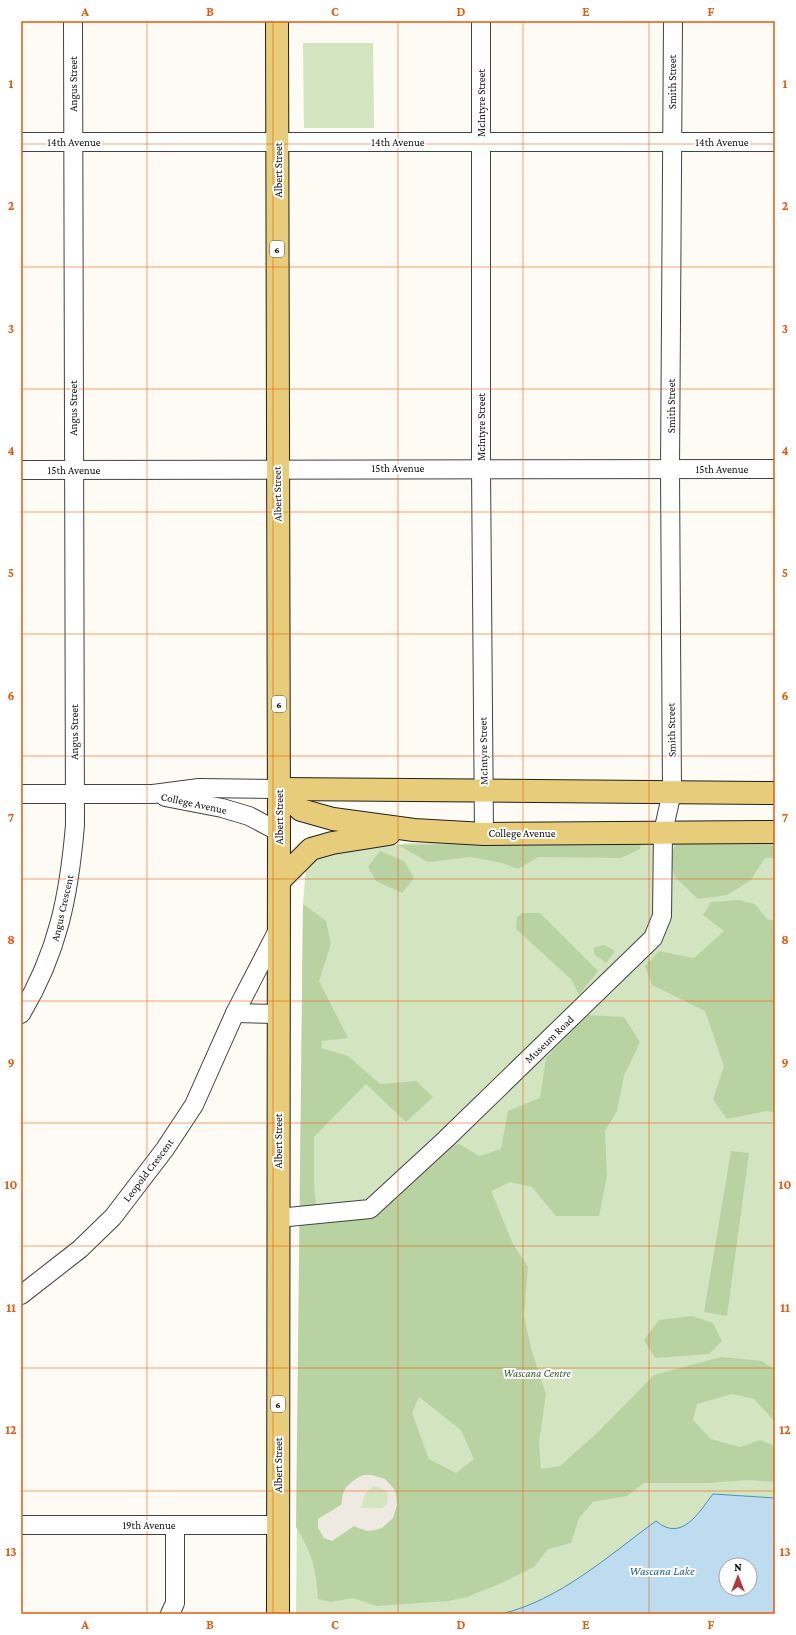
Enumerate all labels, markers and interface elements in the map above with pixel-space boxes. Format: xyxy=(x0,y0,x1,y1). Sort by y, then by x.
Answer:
text: A xyxy=(80,4,89,19)
text: B xyxy=(206,4,214,19)
text: C xyxy=(331,4,339,19)
text: D xyxy=(457,4,466,19)
text: E xyxy=(582,4,590,19)
text: F xyxy=(708,4,715,19)
street label: Smith Street xyxy=(666,55,678,109)
street label: Angus Street xyxy=(67,56,80,112)
street label: McIntyre Street xyxy=(475,69,488,137)
text: 1 xyxy=(9,76,14,91)
text: 1 xyxy=(783,76,788,91)
street label: 14th Avenue xyxy=(47,136,101,148)
street label: 14th Avenue xyxy=(371,136,425,148)
street label: 14th Avenue xyxy=(695,136,749,148)
street label: Albert Street xyxy=(272,142,284,198)
text: 2 xyxy=(8,198,15,213)
text: 2 xyxy=(782,198,789,213)
road number: 6 xyxy=(270,241,284,257)
text: 3 xyxy=(8,321,14,336)
text: 3 xyxy=(782,321,788,336)
street label: Smith Street xyxy=(665,379,677,433)
street label: Angus Street xyxy=(67,380,80,436)
street label: McIntyre Street xyxy=(475,393,488,461)
text: 4 xyxy=(7,443,15,458)
text: 4 xyxy=(781,443,789,458)
street label: 15th Avenue xyxy=(372,462,425,474)
street label: 15th Avenue xyxy=(696,463,749,475)
street label: 15th Avenue xyxy=(48,464,101,476)
street label: Albert Street xyxy=(271,466,283,522)
text: 5 xyxy=(8,565,14,580)
text: 5 xyxy=(782,565,788,580)
text: 6 xyxy=(7,688,15,703)
text: 6 xyxy=(781,688,789,703)
road number: 6 xyxy=(272,696,286,712)
street label: Smith Street xyxy=(665,702,677,757)
street label: Angus Street xyxy=(68,704,81,760)
street label: McIntyre Street xyxy=(476,717,491,785)
street label: Albert Street xyxy=(273,789,285,845)
street label: College Avenue xyxy=(160,790,228,817)
text: 7 xyxy=(8,810,14,825)
text: 7 xyxy=(782,810,788,825)
street label: College Avenue xyxy=(488,827,556,840)
street label: Angus Crescent xyxy=(49,873,77,943)
text: 8 xyxy=(7,932,15,947)
text: 8 xyxy=(781,932,789,947)
street label: Museum Road xyxy=(522,1013,576,1065)
text: 9 xyxy=(7,1055,15,1070)
text: 9 xyxy=(781,1055,789,1070)
street label: Albert Street xyxy=(272,1113,284,1169)
street label: Leopold Crescent xyxy=(120,1136,177,1205)
text: 10 xyxy=(5,1177,17,1192)
text: 10 xyxy=(779,1177,791,1192)
text: 11 xyxy=(6,1300,16,1315)
text: 11 xyxy=(780,1300,790,1315)
park label: Wascana Centre xyxy=(503,1367,571,1379)
road number: 6 xyxy=(271,1396,285,1412)
text: 12 xyxy=(5,1422,17,1437)
text: 12 xyxy=(779,1422,791,1437)
street label: Albert Street xyxy=(272,1437,284,1493)
street label: 19th Avenue xyxy=(122,1519,176,1531)
text: 13 xyxy=(5,1544,17,1559)
text: 13 xyxy=(779,1544,791,1559)
north arrow xyxy=(718,1557,758,1597)
text: N xyxy=(734,1561,742,1573)
water label: Wascana Lake xyxy=(630,1564,695,1578)
text: A xyxy=(80,1617,89,1632)
text: B xyxy=(206,1617,214,1632)
text: C xyxy=(331,1617,339,1632)
text: D xyxy=(457,1617,466,1632)
text: E xyxy=(582,1617,590,1632)
text: F xyxy=(708,1617,715,1632)

